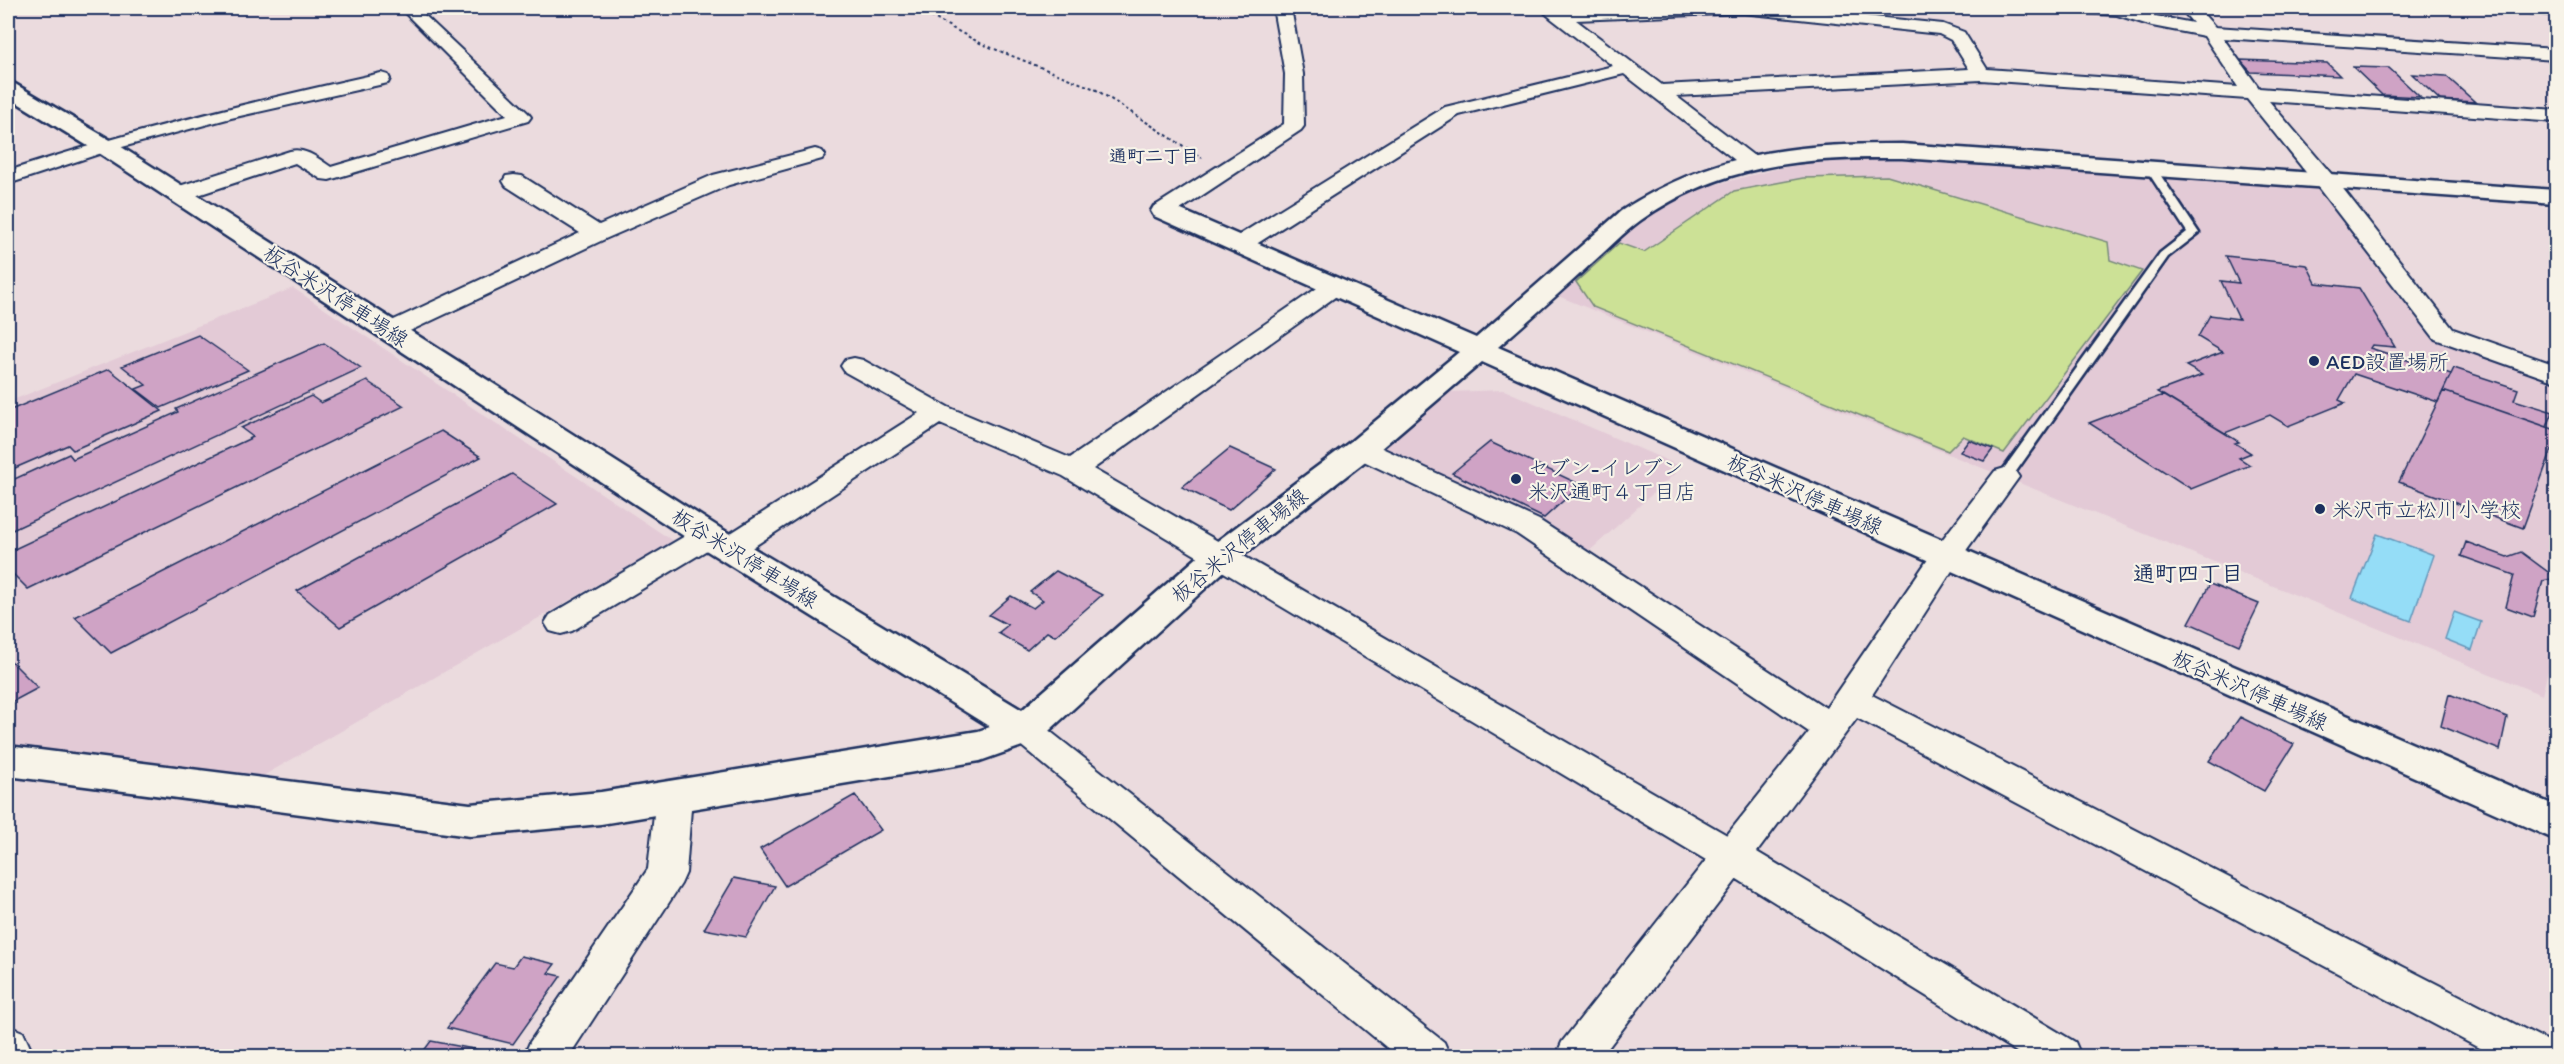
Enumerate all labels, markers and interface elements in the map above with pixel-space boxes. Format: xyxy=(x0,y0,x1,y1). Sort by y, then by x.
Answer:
district label: 通町二丁目 xyxy=(1109,145,1199,167)
street label: 板谷米沢停車場線 xyxy=(259,240,413,352)
place label: AED設置場所 xyxy=(2326,349,2449,374)
marker: AED設置場所 xyxy=(2307,354,2321,368)
street label: 板谷米沢停車場線 xyxy=(1723,448,1887,540)
place label: セブン-イレブン 米沢通町４丁目店 xyxy=(1528,455,1696,504)
marker: セブン-イレブン 米沢通町４丁目店 xyxy=(1509,472,1523,486)
street label: 板谷米沢停車場線 xyxy=(1166,482,1312,608)
place label: 米沢市立松川小学校 xyxy=(2332,497,2521,522)
marker: 米沢市立松川小学校 xyxy=(2313,502,2327,516)
street label: 板谷米沢停車場線 xyxy=(667,503,823,613)
district label: 通町四丁目 xyxy=(2133,560,2243,587)
street label: 板谷米沢停車場線 xyxy=(2168,644,2332,736)

